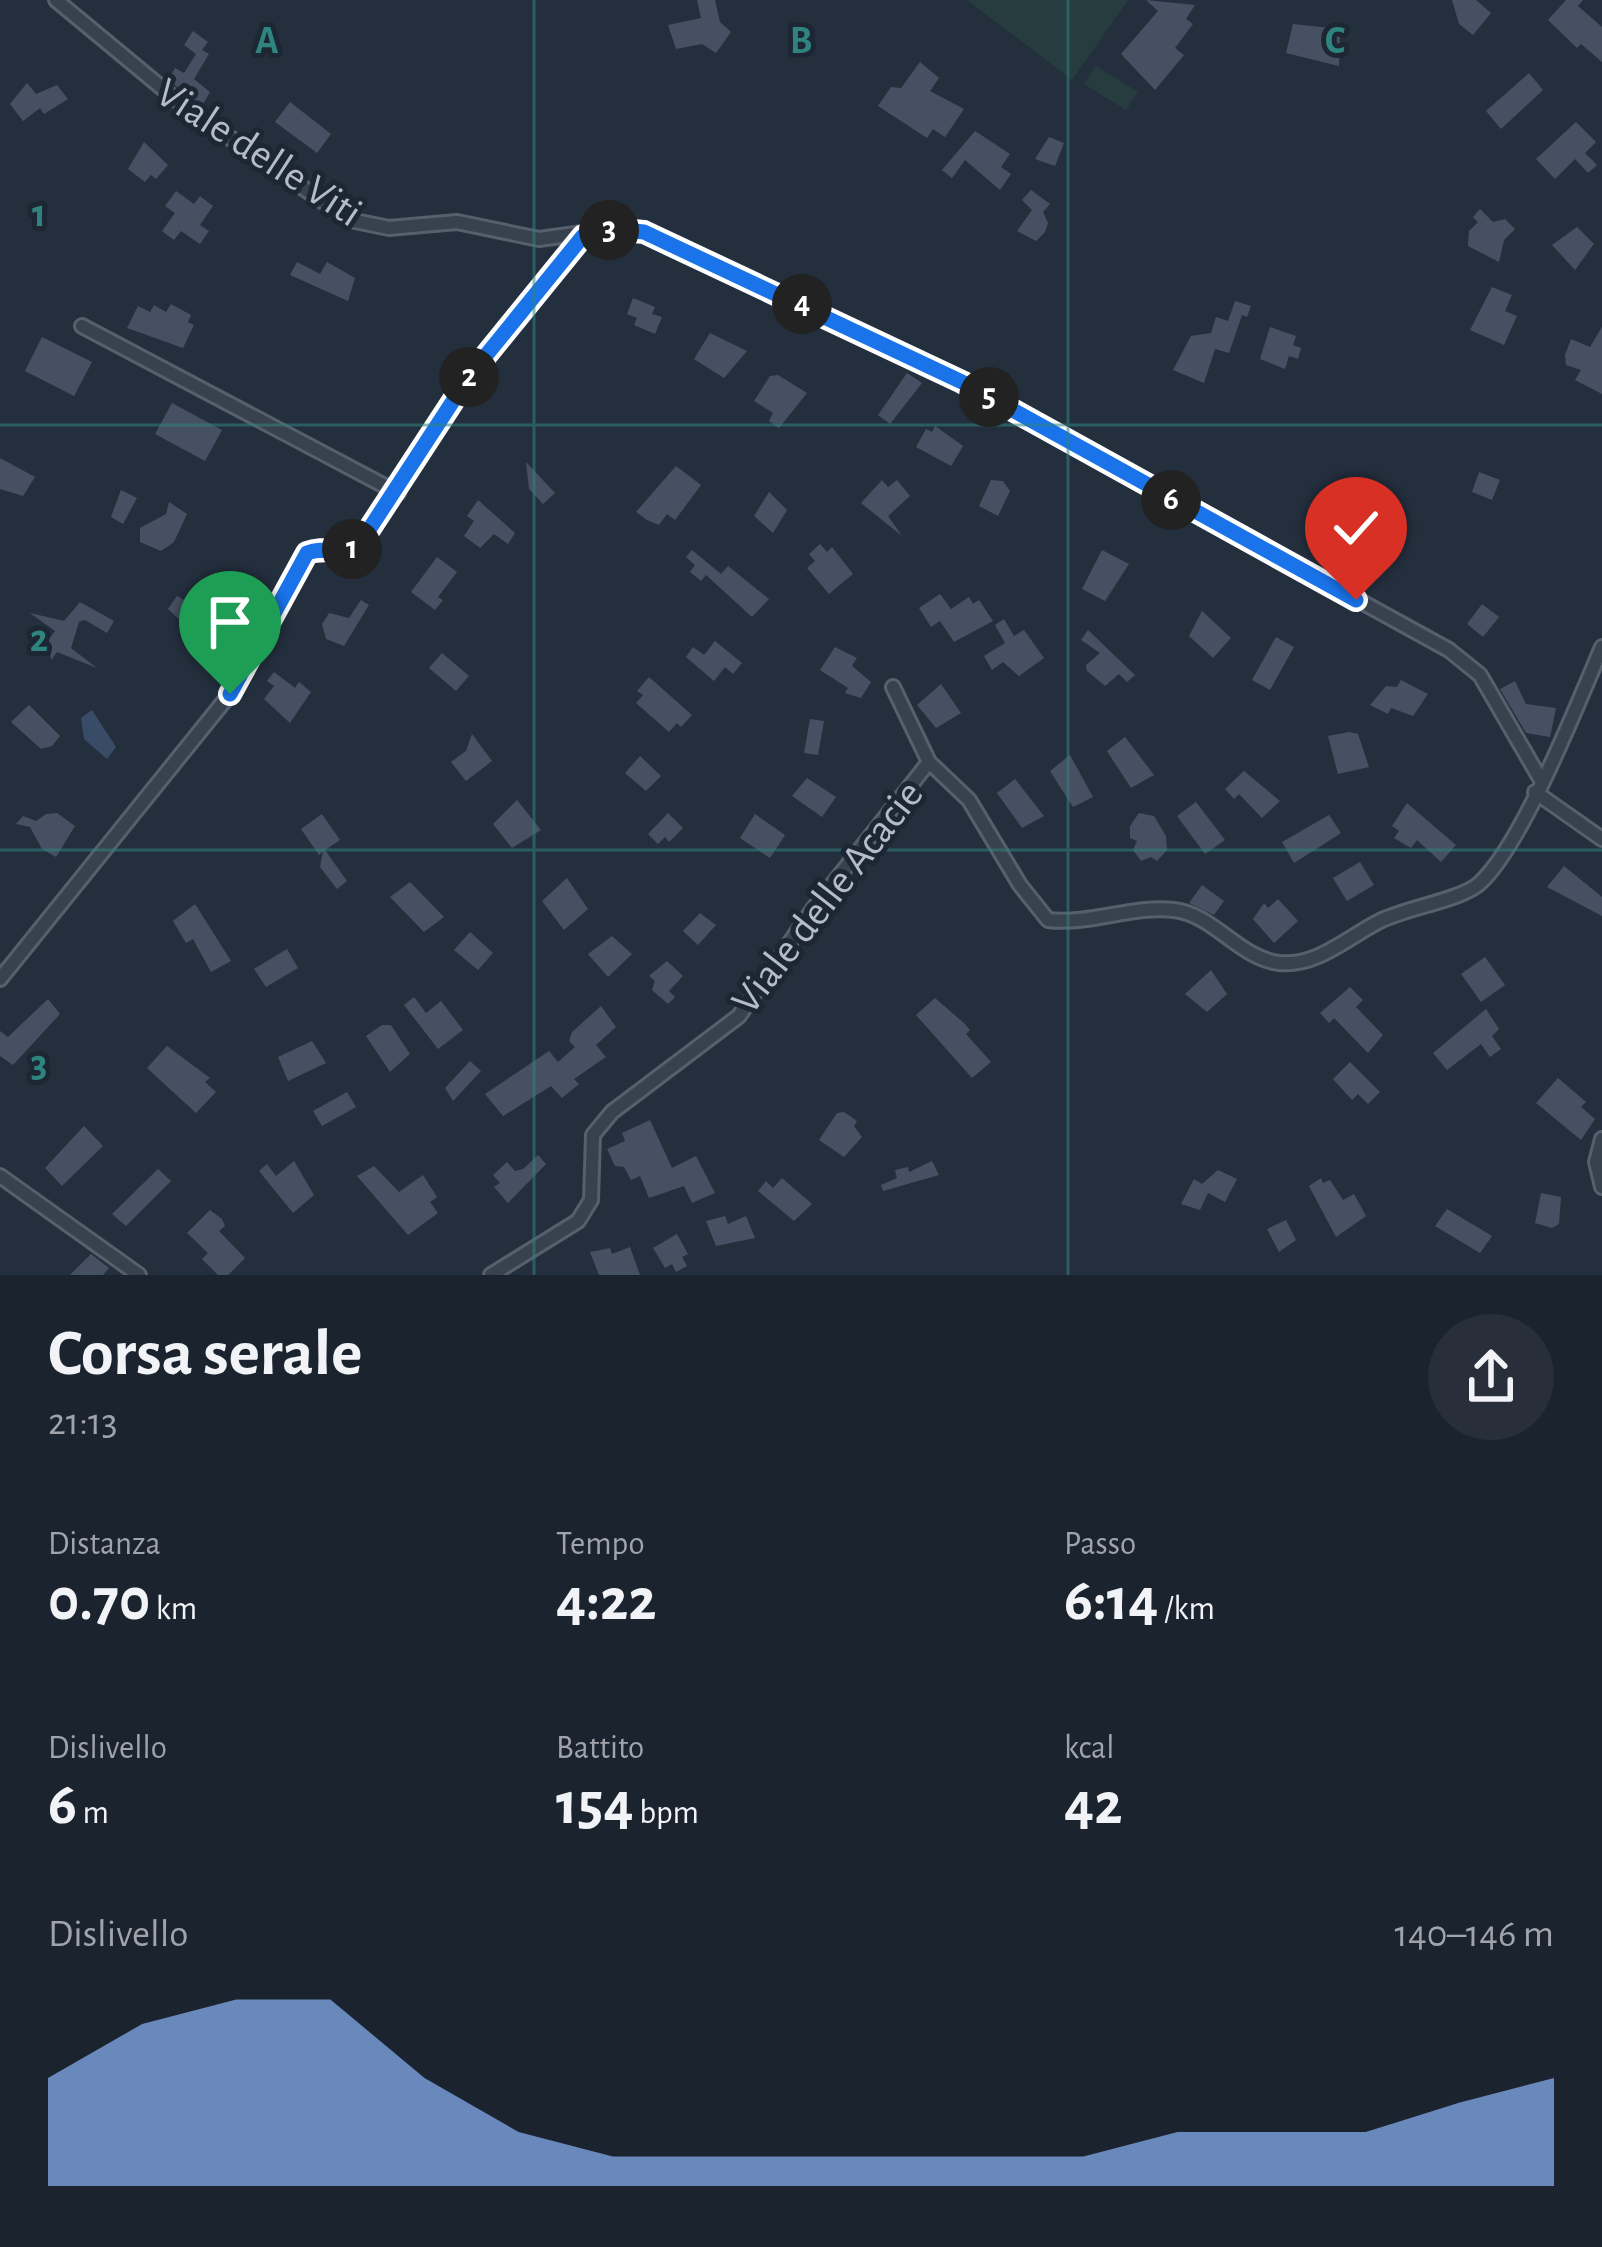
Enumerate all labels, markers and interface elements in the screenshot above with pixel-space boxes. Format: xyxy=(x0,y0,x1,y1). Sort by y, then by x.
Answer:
text: A xyxy=(255,22,279,61)
text: B xyxy=(790,22,812,61)
text: C xyxy=(1325,22,1345,61)
street label: Viale delle Viti xyxy=(149,71,369,234)
text: 1 xyxy=(32,195,46,234)
pin: 3 xyxy=(579,200,639,260)
text: 3 xyxy=(602,213,616,246)
pin: 4 xyxy=(772,274,832,334)
text: 4 xyxy=(794,287,810,320)
pin: 2 xyxy=(439,347,499,407)
text: 2 xyxy=(461,360,477,393)
pin: 5 xyxy=(959,367,1019,427)
text: 5 xyxy=(982,380,996,413)
pin: 6 xyxy=(1141,470,1201,530)
pin xyxy=(1305,477,1407,600)
text: 6 xyxy=(1163,483,1179,516)
icon: check xyxy=(1323,495,1389,561)
pin: 1 xyxy=(322,519,382,579)
text: 1 xyxy=(346,532,358,565)
pin xyxy=(179,571,281,694)
icon: arrive xyxy=(197,589,263,655)
text: 2 xyxy=(30,620,48,659)
street label: Viale delle Acacie xyxy=(724,773,931,1021)
text: 3 xyxy=(31,1045,47,1084)
button: share xyxy=(1428,1314,1554,1440)
text: Corsa serale xyxy=(48,1321,362,1387)
text: 21:13 xyxy=(48,1403,118,1442)
text: Distanza xyxy=(48,1528,161,1561)
text: Tempo xyxy=(556,1528,645,1561)
text: Passo xyxy=(1064,1528,1136,1561)
text: 0.70 xyxy=(48,1571,150,1631)
text: 4:22 xyxy=(556,1571,656,1631)
text: 6:14 xyxy=(1064,1571,1159,1631)
text: km xyxy=(150,1593,197,1626)
text: /km xyxy=(1159,1593,1215,1626)
text: Dislivello xyxy=(48,1732,167,1765)
text: Battito xyxy=(556,1732,644,1765)
text: kcal xyxy=(1064,1732,1114,1765)
text: 6 xyxy=(48,1775,77,1835)
text: 154 xyxy=(556,1775,634,1835)
text: 42 xyxy=(1064,1775,1122,1835)
text: m xyxy=(77,1797,109,1830)
text: bpm xyxy=(634,1797,699,1830)
text: Dislivello xyxy=(48,1915,188,1954)
text: 140–146 m xyxy=(1395,1915,1554,1954)

